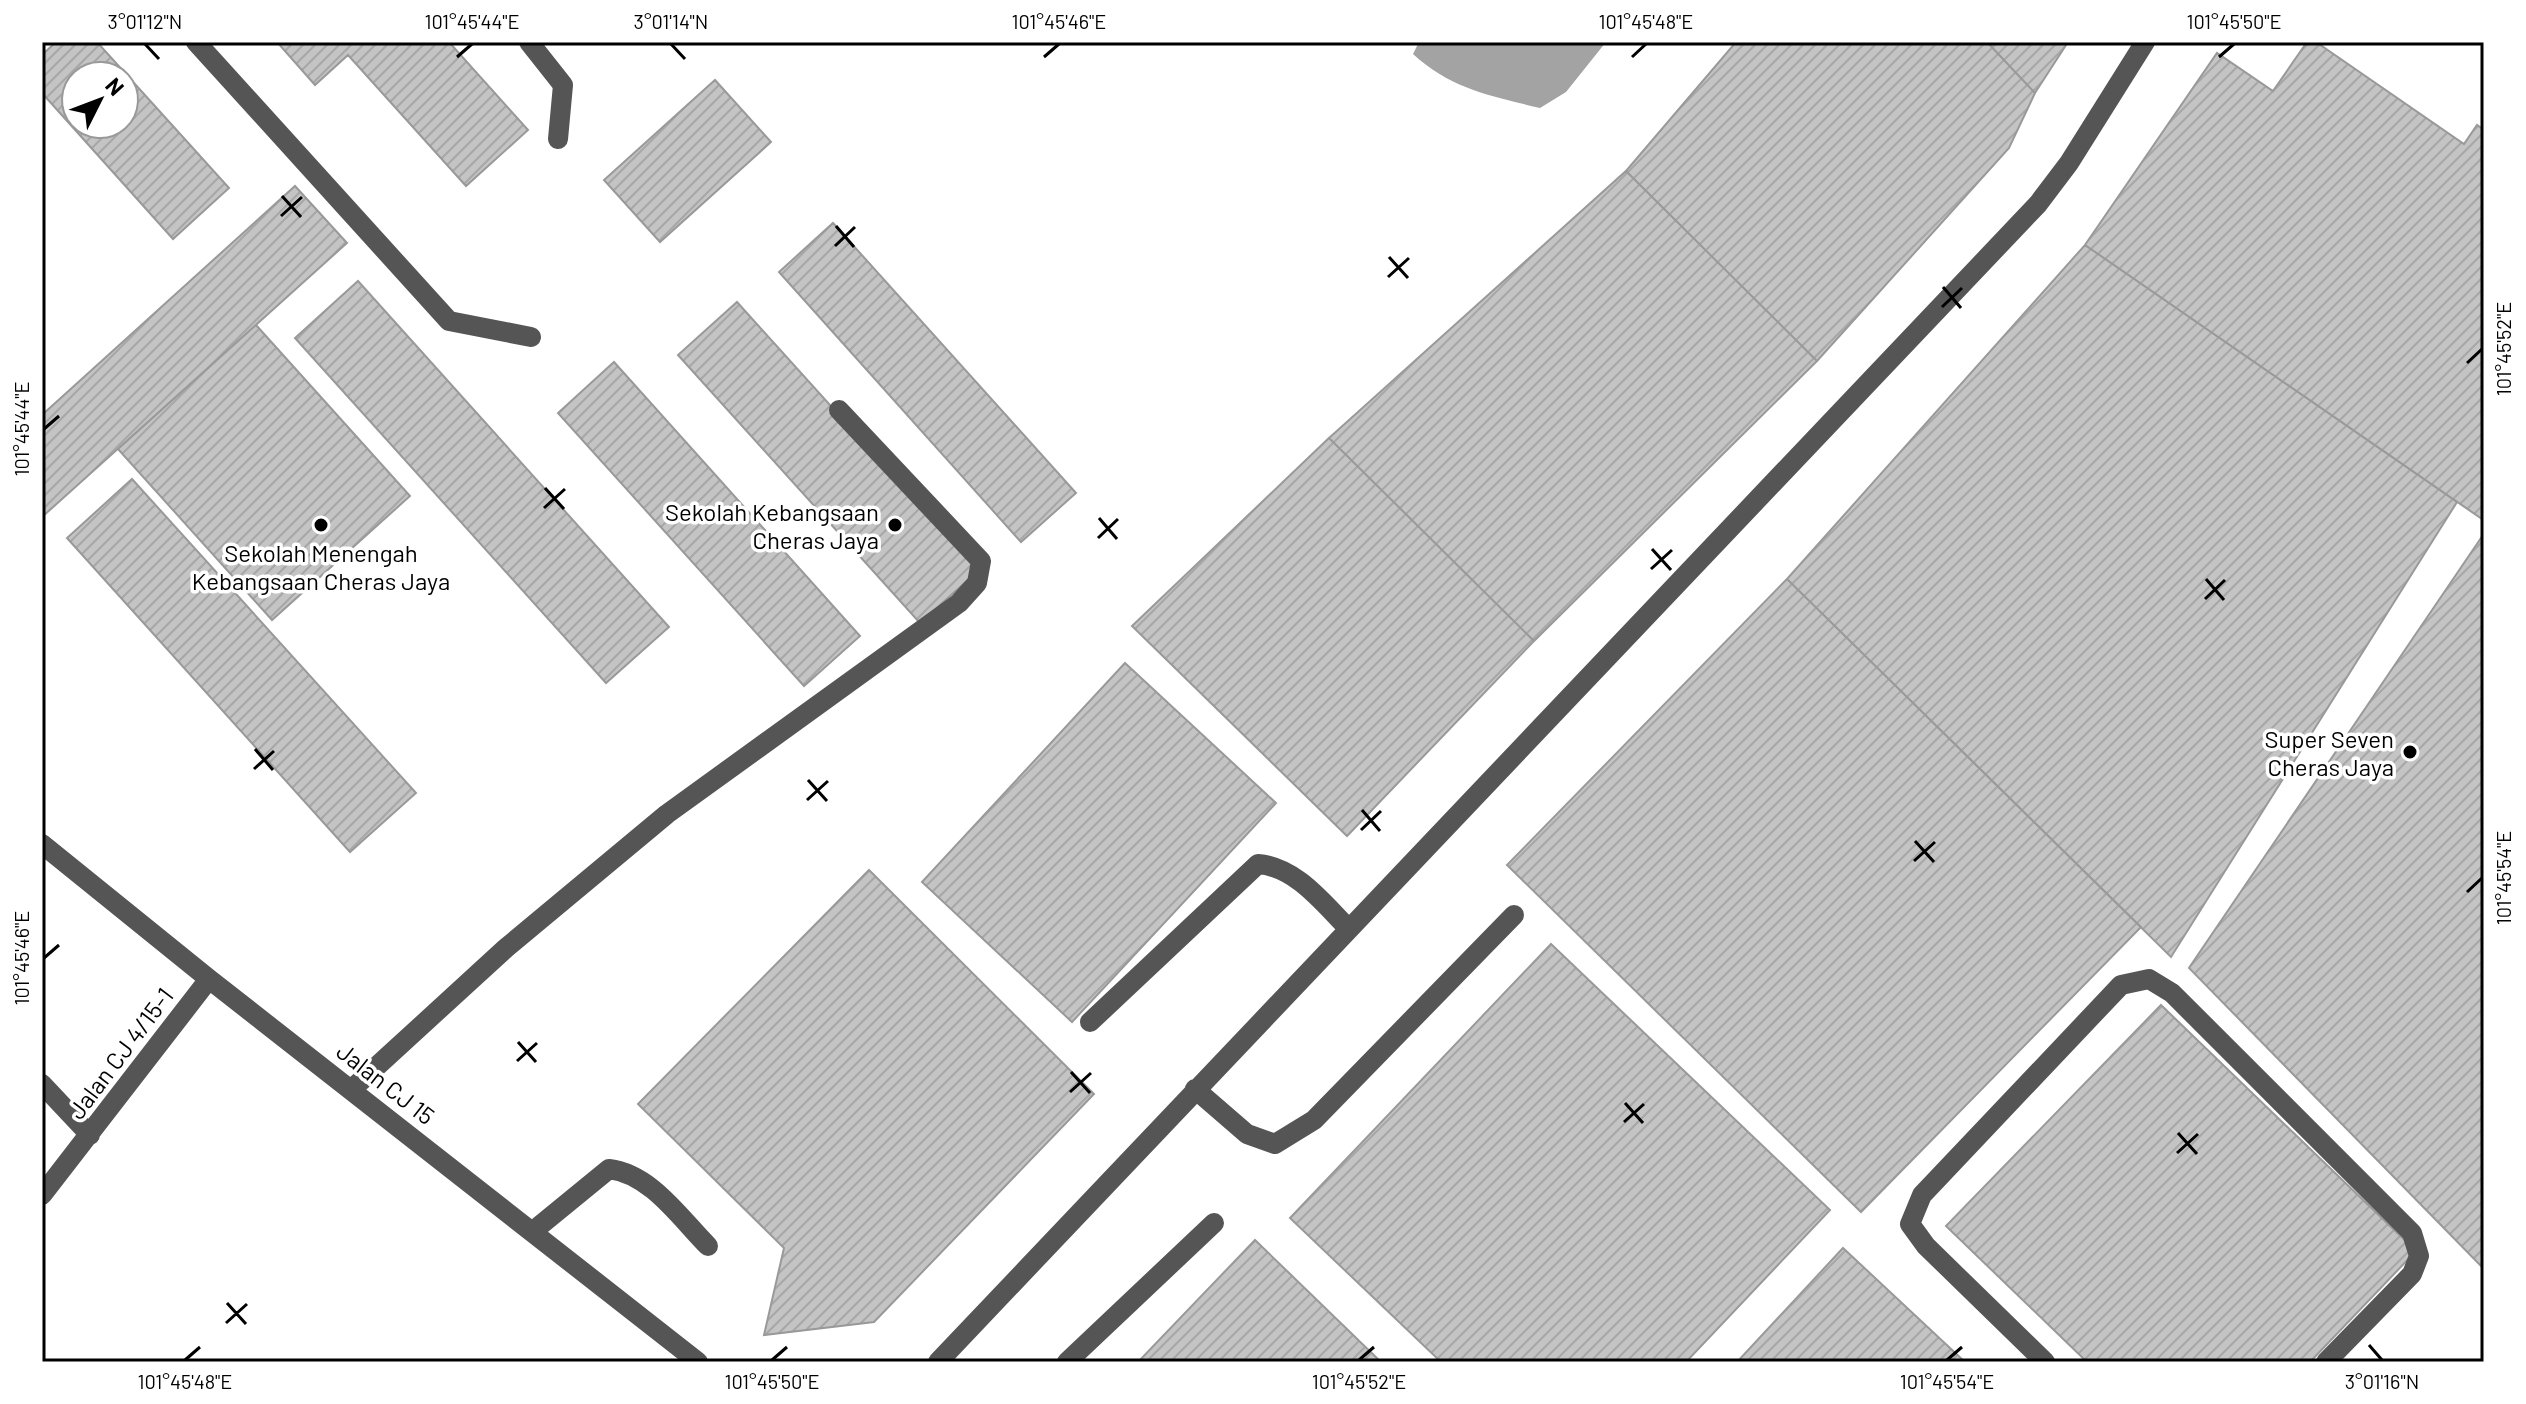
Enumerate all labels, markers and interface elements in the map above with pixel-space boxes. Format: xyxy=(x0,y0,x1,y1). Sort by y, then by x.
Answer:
text: 3°01'12"N xyxy=(108,9,182,33)
text: 101°45'44"E xyxy=(424,9,520,33)
text: 3°01'14"N xyxy=(634,9,708,33)
text: 101°45'46"E xyxy=(1012,9,1106,33)
text: 101°45'48"E xyxy=(1599,9,1693,33)
text: 101°45'50"E xyxy=(2186,9,2282,33)
north arrow xyxy=(60,60,140,140)
text: N xyxy=(101,72,130,100)
text: 101°45'52"E xyxy=(2491,302,2515,396)
text: 101°45'44"E xyxy=(9,381,33,477)
place label: Sekolah Kebangsaan Cheras Jaya xyxy=(665,497,879,554)
marker: Sekolah Menengah Kebangsaan Cheras Jaya xyxy=(312,516,330,534)
marker: Sekolah Kebangsaan Cheras Jaya xyxy=(886,516,904,534)
place label: Sekolah Menengah Kebangsaan Cheras Jaya xyxy=(192,538,450,595)
place label: Super Seven Cheras Jaya xyxy=(2264,724,2394,781)
marker: Super Seven Cheras Jaya xyxy=(2401,743,2419,761)
text: 101°45'54"E xyxy=(2491,831,2515,925)
text: 101°45'46"E xyxy=(9,911,33,1005)
street label: Jalan CJ 4/15-1 xyxy=(61,982,179,1124)
street label: Jalan CJ 15 xyxy=(331,1036,441,1130)
text: 101°45'48"E xyxy=(138,1369,232,1393)
text: 101°45'50"E xyxy=(724,1369,820,1393)
text: 101°45'52"E xyxy=(1312,1369,1406,1393)
text: 101°45'54"E xyxy=(1900,1369,1994,1393)
text: 3°01'16"N xyxy=(2345,1369,2419,1393)

